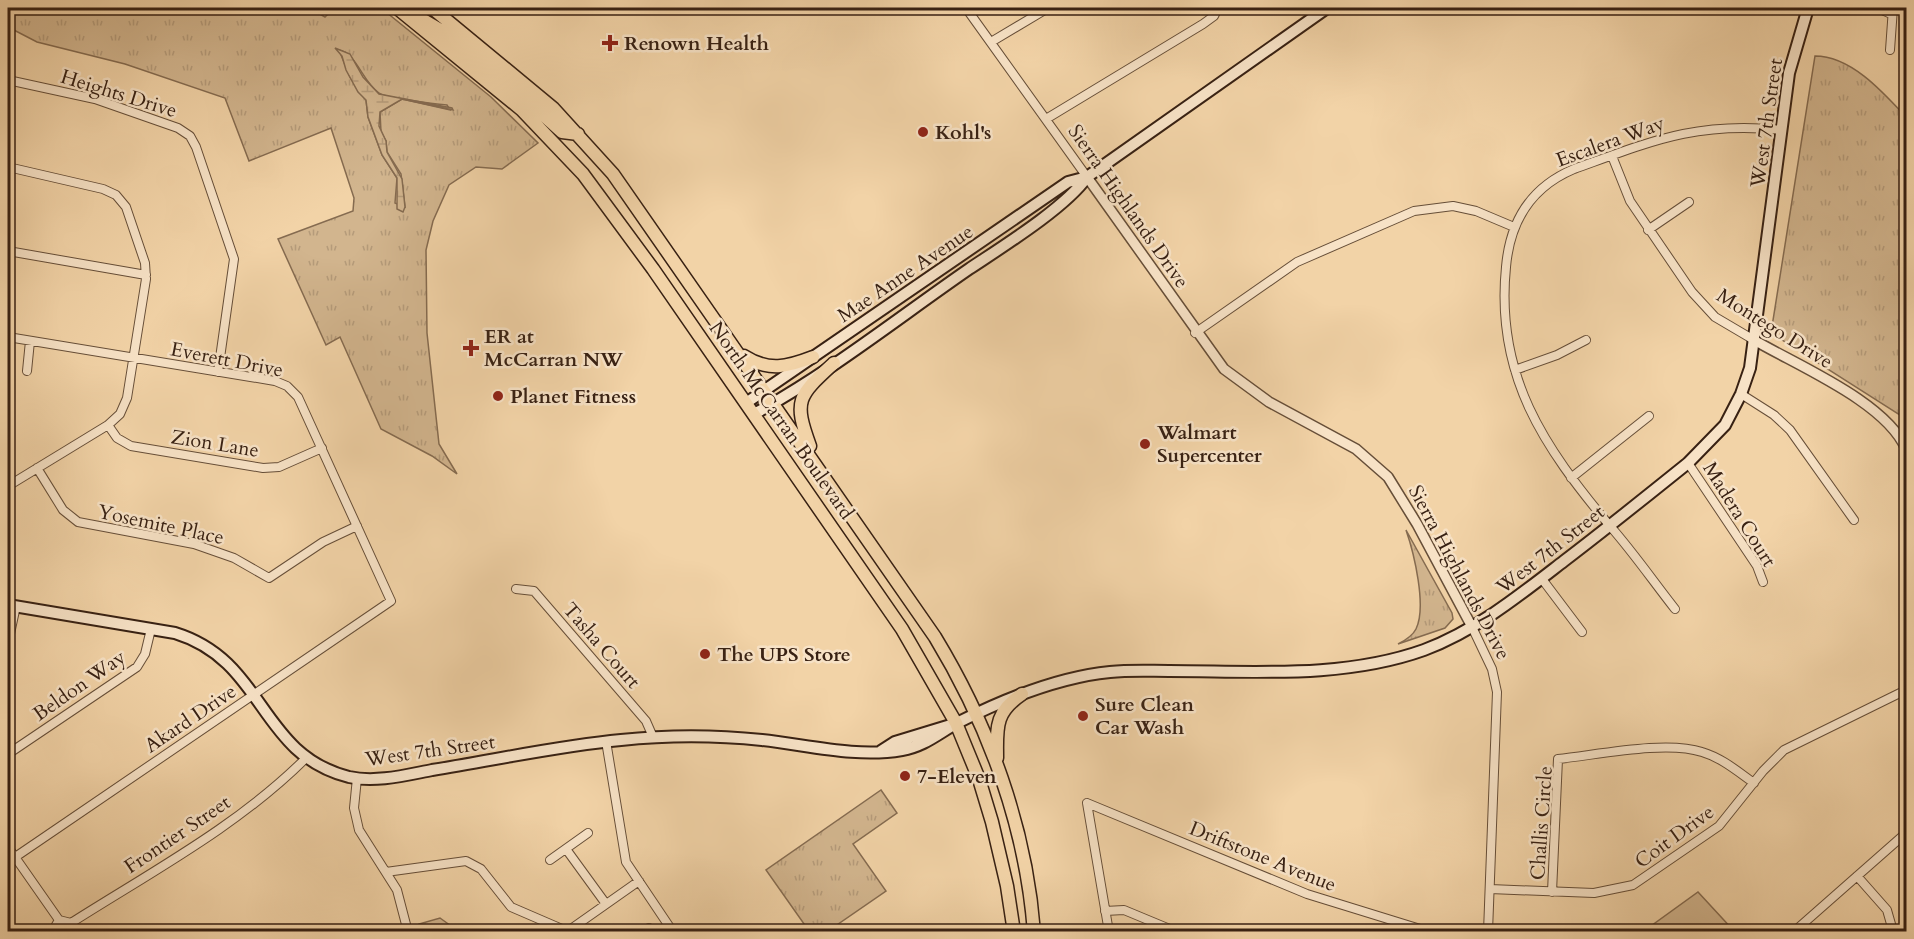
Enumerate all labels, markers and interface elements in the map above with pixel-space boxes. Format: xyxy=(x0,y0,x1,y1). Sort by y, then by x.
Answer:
place label: Renown Health xyxy=(624,30,769,57)
marker: Renown Health xyxy=(601,34,619,52)
street label: West 7th Street xyxy=(1744,56,1789,191)
street label: Heights Drive xyxy=(57,63,180,124)
street label: Escalera Way xyxy=(1552,109,1669,174)
place label: Kohl's xyxy=(935,119,991,146)
street label: Sierra Highlands Drive xyxy=(1062,119,1195,294)
marker: Kohl's xyxy=(916,125,930,139)
street label: Mae Anne Avenue xyxy=(832,218,978,329)
street label: Montego Drive xyxy=(1712,282,1838,375)
street label: North McCarran Boulevard xyxy=(703,316,861,525)
place label: ER at McCarran NW xyxy=(484,323,623,373)
street label: Everett Drive xyxy=(168,335,286,384)
marker: ER at McCarran NW xyxy=(462,339,480,357)
place label: Planet Fitness xyxy=(510,383,636,410)
marker: Planet Fitness xyxy=(491,389,505,403)
place label: Walmart Supercenter xyxy=(1156,419,1263,469)
street label: Zion Lane xyxy=(169,423,261,464)
marker: Walmart Supercenter xyxy=(1138,437,1152,451)
street label: Madera Court xyxy=(1697,457,1783,573)
street label: Sierra Highlands Drive xyxy=(1402,480,1517,664)
street label: Yosemite Place xyxy=(95,498,227,551)
street label: West 7th Street xyxy=(1490,498,1611,601)
street label: Tasha Court xyxy=(557,597,647,695)
place label: The UPS Store xyxy=(717,641,851,668)
street label: Beldon Way xyxy=(28,643,131,727)
marker: The UPS Store xyxy=(698,647,712,661)
street label: Akard Drive xyxy=(139,678,241,759)
place label: Sure Clean Car Wash xyxy=(1095,691,1194,741)
marker: Sure Clean Car Wash xyxy=(1076,709,1090,723)
street label: West 7th Street xyxy=(363,728,497,773)
place label: 7-Eleven xyxy=(917,763,997,790)
street label: Challis Circle xyxy=(1524,765,1559,881)
marker: 7-Eleven xyxy=(898,769,912,783)
street label: Frontier Street xyxy=(119,789,236,880)
street label: Coit Drive xyxy=(1629,799,1719,874)
street label: Driftstone Avenue xyxy=(1185,815,1340,898)

